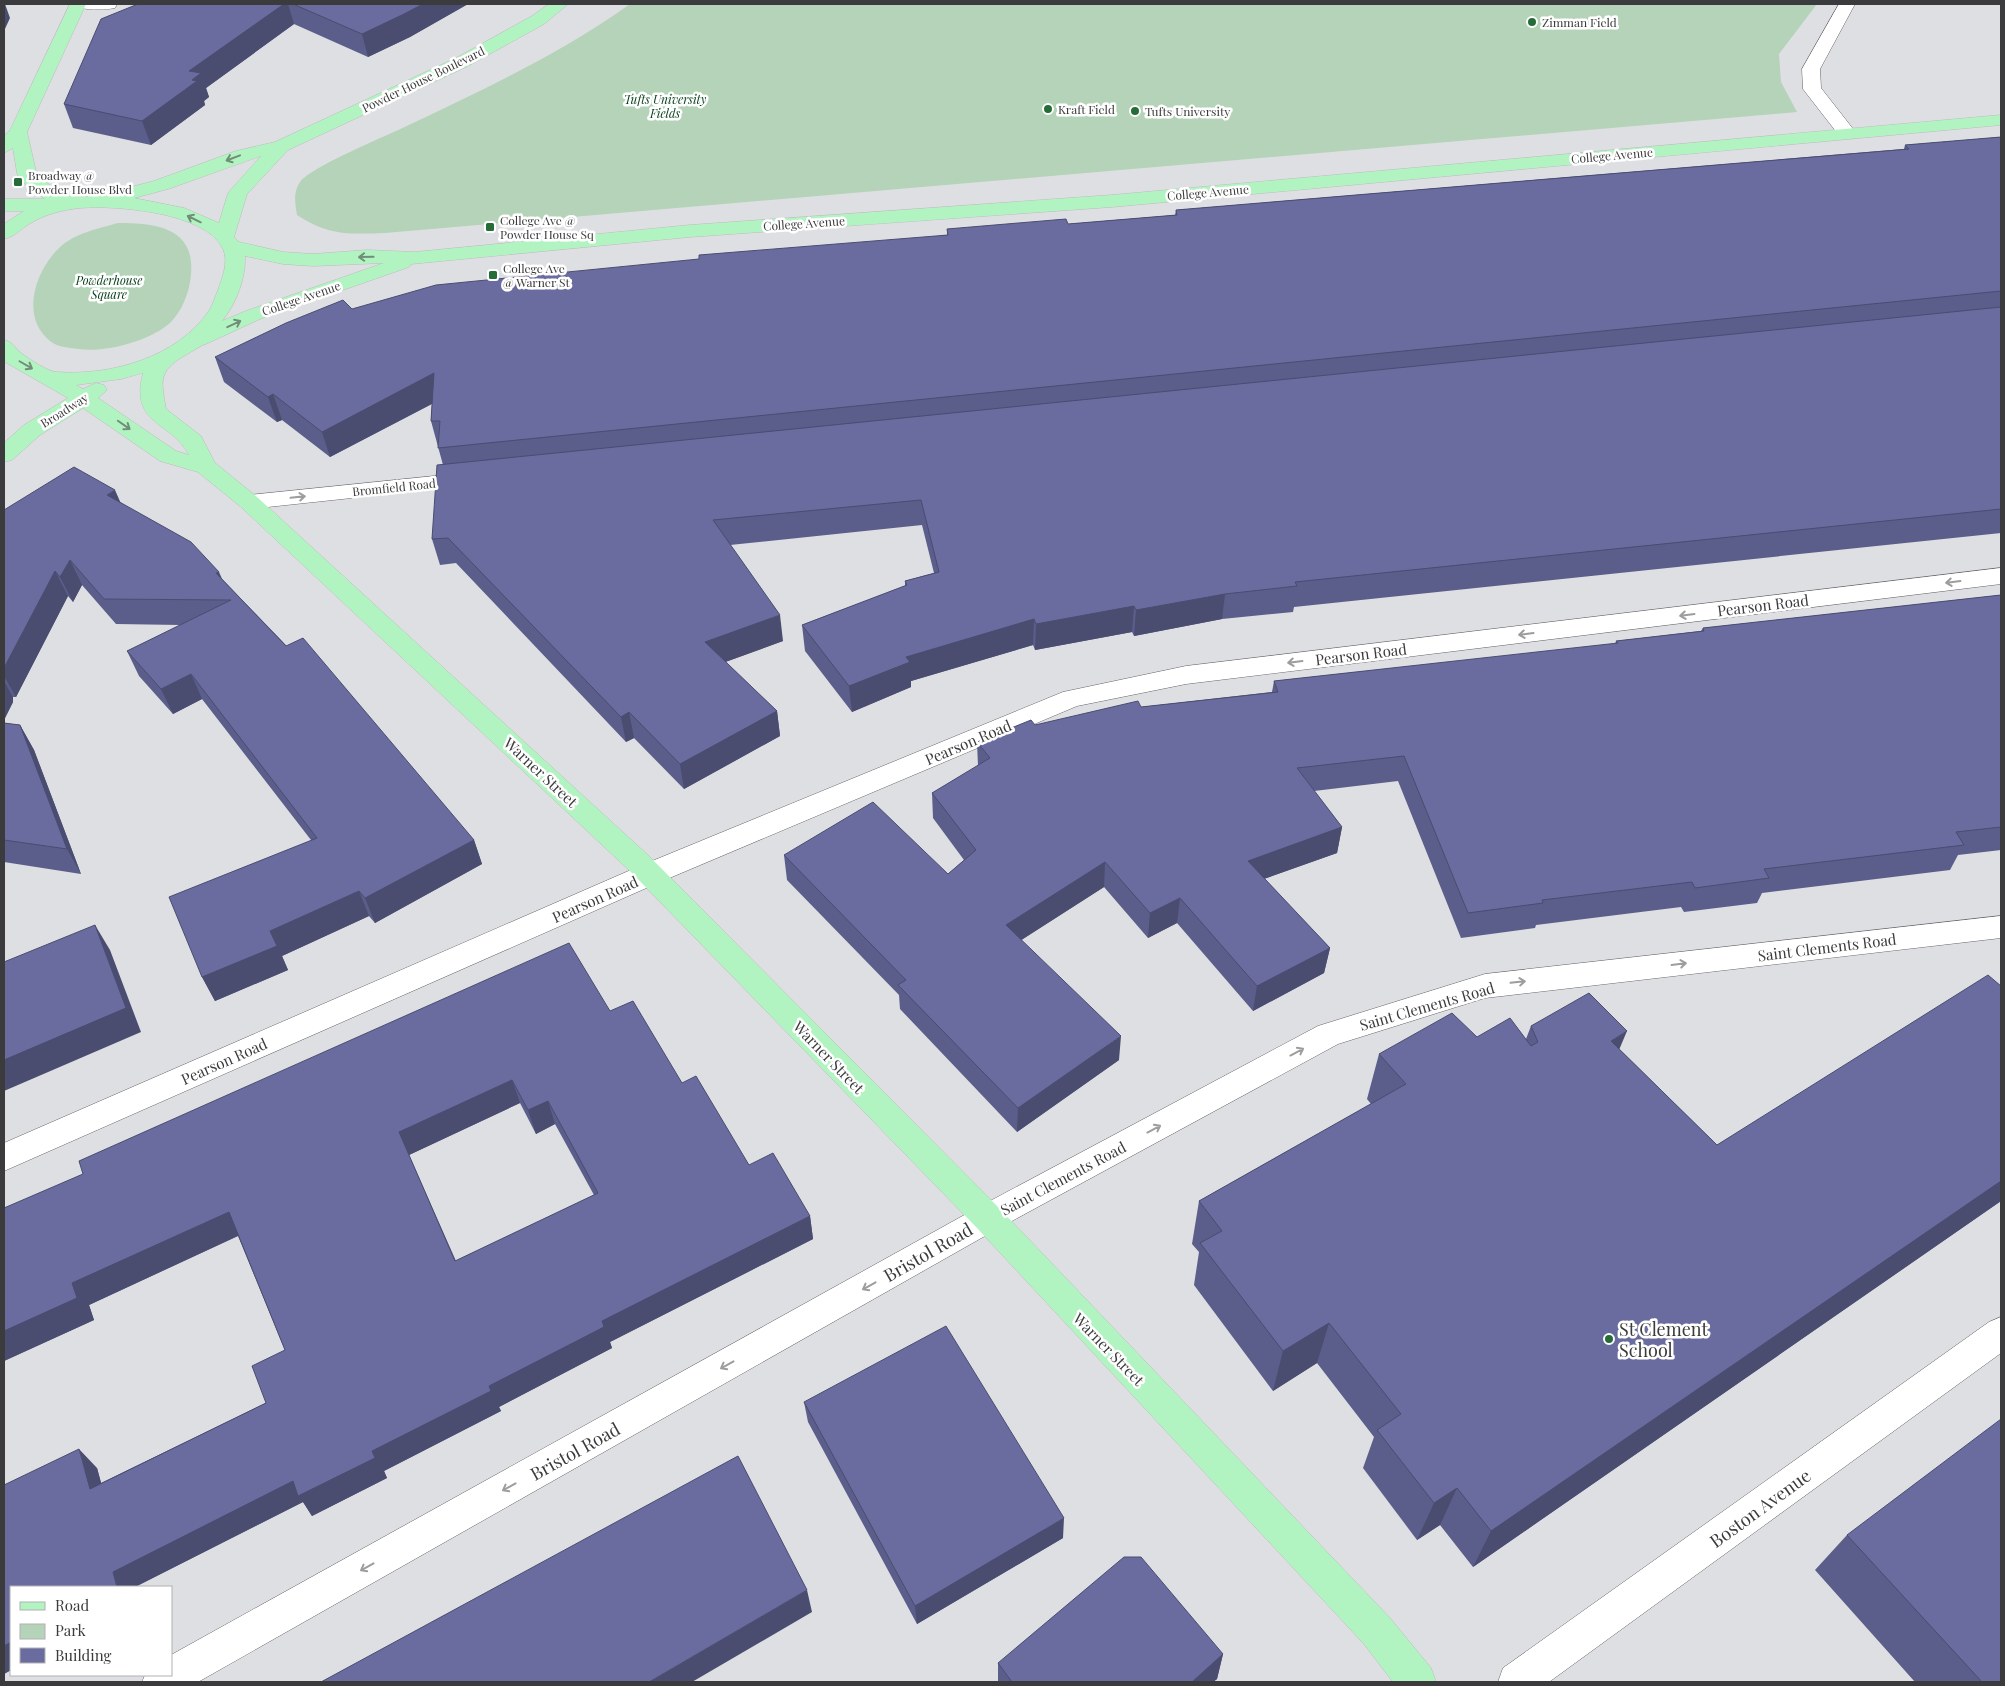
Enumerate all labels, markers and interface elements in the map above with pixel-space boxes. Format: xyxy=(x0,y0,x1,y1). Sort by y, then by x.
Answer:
place label: Zimman Field xyxy=(1542,14,1617,30)
marker: Zimman Field xyxy=(1526,16,1538,28)
street label: Powder House Boulevard xyxy=(359,42,487,116)
park label: Tufts University Fields xyxy=(624,91,707,121)
place label: Kraft Field xyxy=(1058,101,1115,117)
marker: Kraft Field xyxy=(1042,103,1054,115)
place label: Tufts University xyxy=(1145,103,1230,119)
marker: Tufts University xyxy=(1129,105,1141,117)
street label: College Avenue xyxy=(1570,143,1654,167)
one-way arrow xyxy=(226,154,242,163)
place label: Broadway @ Powder House Blvd xyxy=(28,167,132,197)
marker: Broadway @ Powder House Blvd xyxy=(12,176,24,188)
street label: College Avenue xyxy=(1166,180,1250,204)
place label: College Ave @ Powder House Sq xyxy=(500,212,594,242)
street label: College Avenue xyxy=(763,212,845,234)
one-way arrow xyxy=(187,214,202,223)
marker: College Ave @ Powder House Sq xyxy=(484,221,496,233)
one-way arrow xyxy=(358,252,374,262)
place label: College Ave @ Warner St xyxy=(503,260,570,290)
marker: College Ave @ Warner St xyxy=(487,269,499,281)
park label: Powderhouse Square xyxy=(75,272,142,302)
street label: College Avenue xyxy=(260,277,342,319)
one-way arrow xyxy=(226,319,241,329)
one-way arrow xyxy=(18,360,33,370)
street label: Broadway xyxy=(37,389,91,431)
one-way arrow xyxy=(116,420,130,430)
street label: Bromfield Road xyxy=(351,475,437,499)
one-way arrow xyxy=(289,492,305,502)
one-way arrow xyxy=(1945,577,1961,587)
street label: Pearson Road xyxy=(1716,589,1810,621)
one-way arrow xyxy=(1680,610,1696,620)
one-way arrow xyxy=(1518,629,1534,639)
street label: Pearson Road xyxy=(1314,638,1408,670)
one-way arrow xyxy=(1287,657,1303,667)
street label: Pearson Road xyxy=(922,715,1015,769)
street label: Warner Street xyxy=(499,732,583,812)
street label: Pearson Road xyxy=(549,871,641,927)
street label: Saint Clements Road xyxy=(1757,929,1898,965)
one-way arrow xyxy=(1671,959,1687,969)
street label: Saint Clements Road xyxy=(1357,977,1497,1035)
one-way arrow xyxy=(1509,977,1525,987)
street label: Warner Street xyxy=(789,1016,869,1098)
street label: Pearson Road xyxy=(178,1033,270,1089)
one-way arrow xyxy=(1289,1047,1304,1057)
one-way arrow xyxy=(1146,1124,1161,1134)
street label: Saint Clements Road xyxy=(997,1136,1130,1220)
street label: Bristol Road xyxy=(879,1217,977,1287)
one-way arrow xyxy=(862,1281,877,1291)
street label: Warner Street xyxy=(1069,1308,1149,1390)
place label: St Clement School xyxy=(1619,1317,1709,1362)
marker: St Clement School xyxy=(1603,1333,1615,1345)
one-way arrow xyxy=(720,1360,735,1370)
street label: Bristol Road xyxy=(526,1416,625,1486)
street label: Boston Avenue xyxy=(1705,1463,1815,1553)
one-way arrow xyxy=(503,1483,517,1493)
one-way arrow xyxy=(361,1562,375,1572)
legend xyxy=(10,1586,172,1676)
text: Road xyxy=(55,1595,89,1615)
text: Park xyxy=(55,1620,87,1640)
text: Building xyxy=(55,1645,112,1665)

